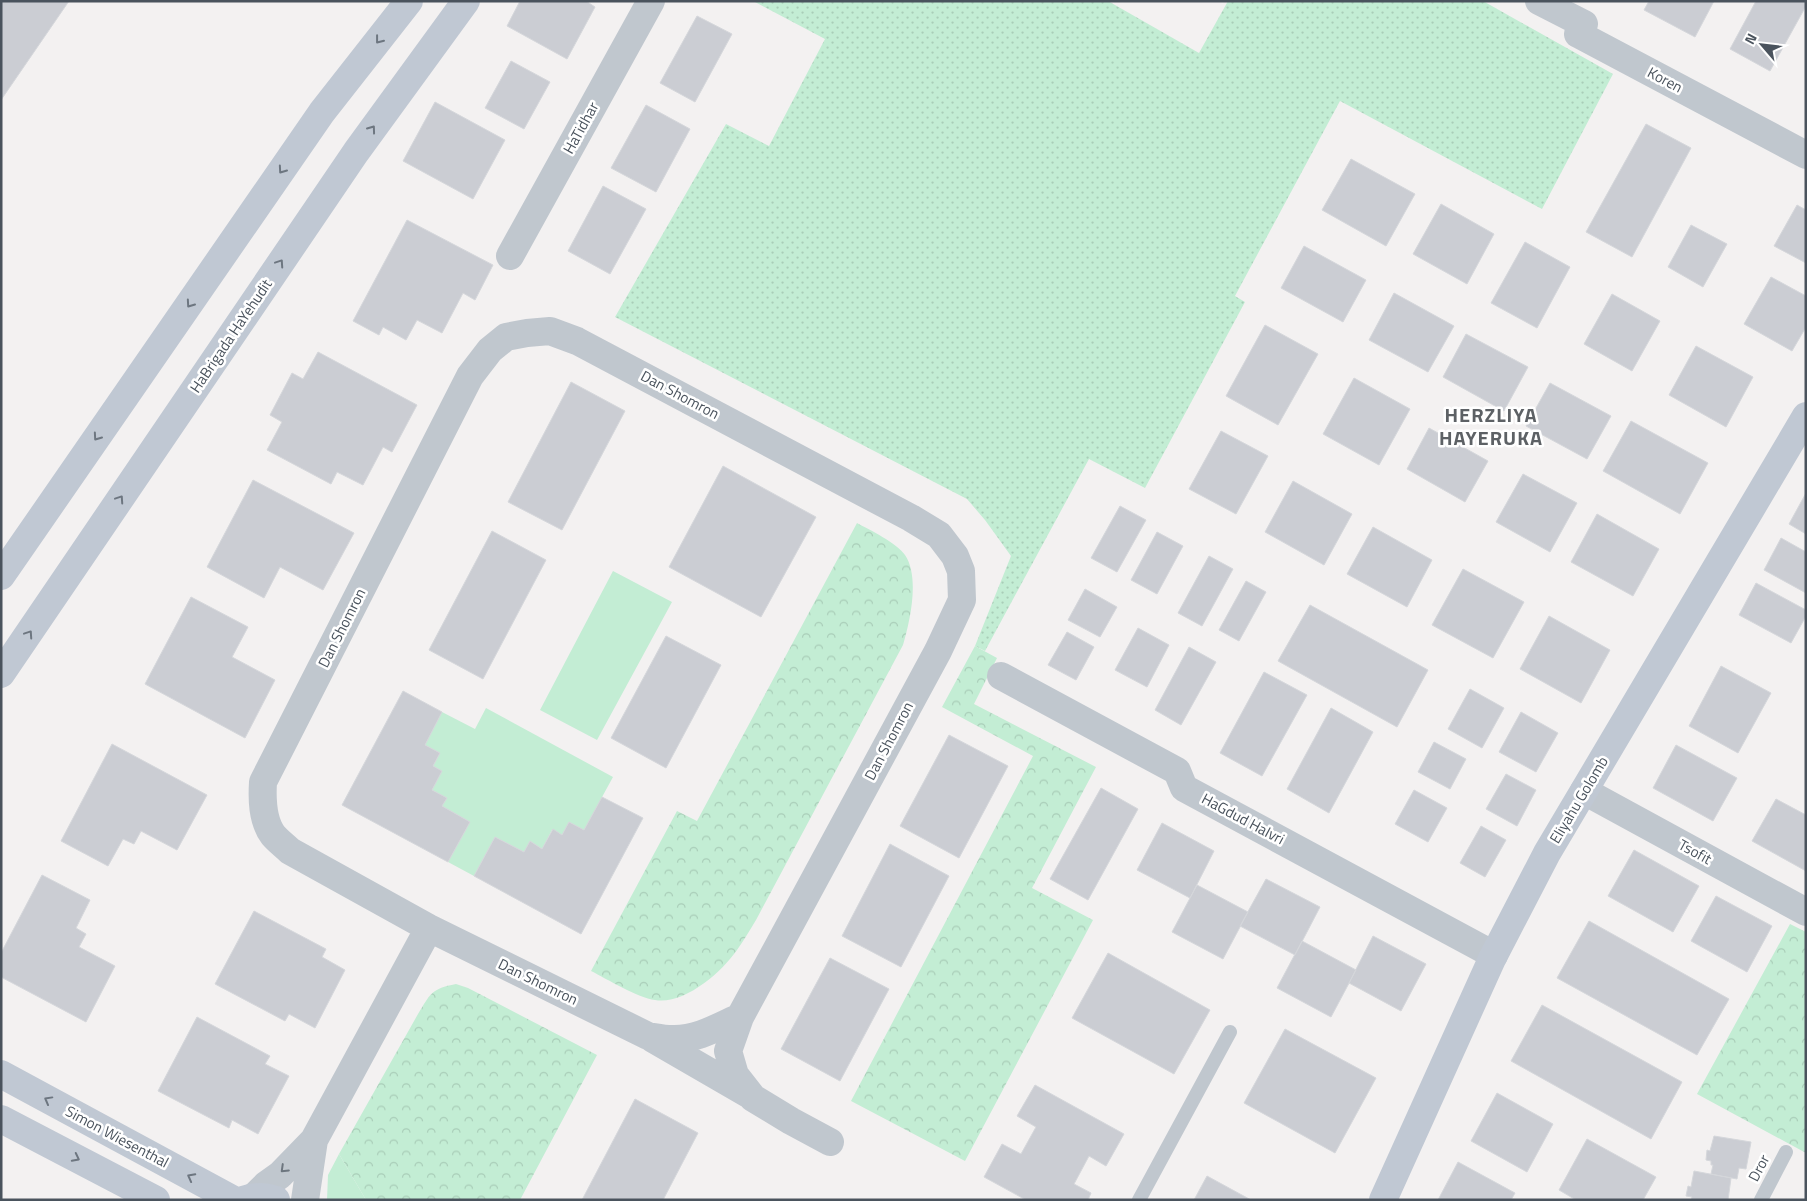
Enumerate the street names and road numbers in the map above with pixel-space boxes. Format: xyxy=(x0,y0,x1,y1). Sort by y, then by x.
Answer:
street label: Koren xyxy=(1644,61,1687,98)
street label: HaTidhar xyxy=(557,98,604,158)
street label: HaBrigada HaYehudit xyxy=(184,274,278,397)
street label: Dan Shomron xyxy=(637,364,724,425)
street label: Dan Shomron xyxy=(312,584,371,671)
street label: Dan Shomron xyxy=(858,697,919,784)
street label: Eliyahu Golomb xyxy=(1543,752,1614,848)
street label: HaGdud HaIvri xyxy=(1198,787,1289,850)
street label: Tsofit xyxy=(1674,833,1717,870)
street label: Dan Shomron xyxy=(494,952,582,1011)
street label: Simon Wiesenthal xyxy=(61,1100,173,1174)
street label: Dror xyxy=(1742,1150,1775,1185)

